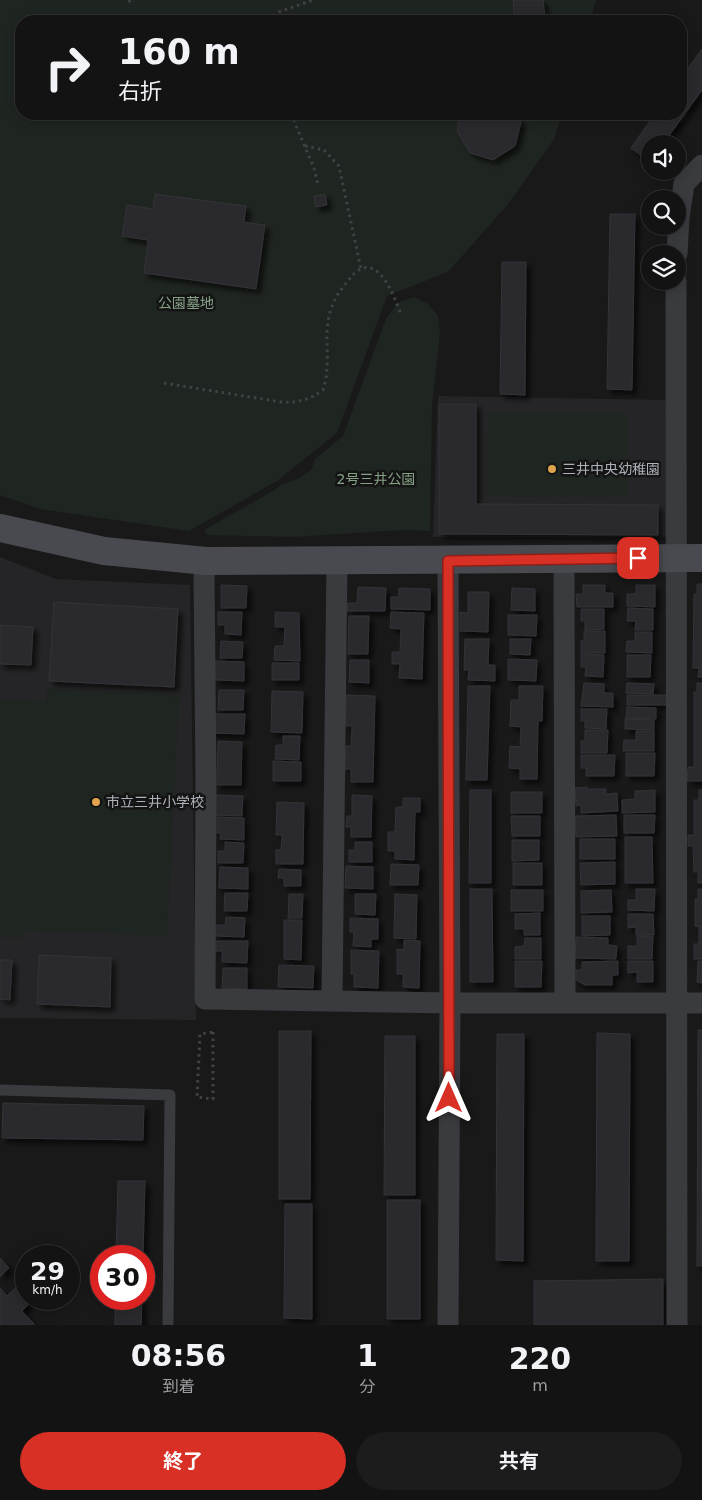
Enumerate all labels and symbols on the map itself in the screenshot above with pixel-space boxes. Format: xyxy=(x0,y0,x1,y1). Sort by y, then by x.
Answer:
park label: 公園墓地 xyxy=(158,295,214,311)
place label: 三井中央幼稚園 xyxy=(562,461,660,477)
marker: 三井中央幼稚園 xyxy=(546,463,558,475)
park label: 2号三井公園 xyxy=(337,471,415,487)
pin xyxy=(617,537,659,579)
place label: 市立三井小学校 xyxy=(106,794,204,810)
marker: 市立三井小学校 xyxy=(90,796,102,808)
position arrow xyxy=(422,1071,474,1123)
speed limit sign: 30 xyxy=(90,1245,155,1310)

